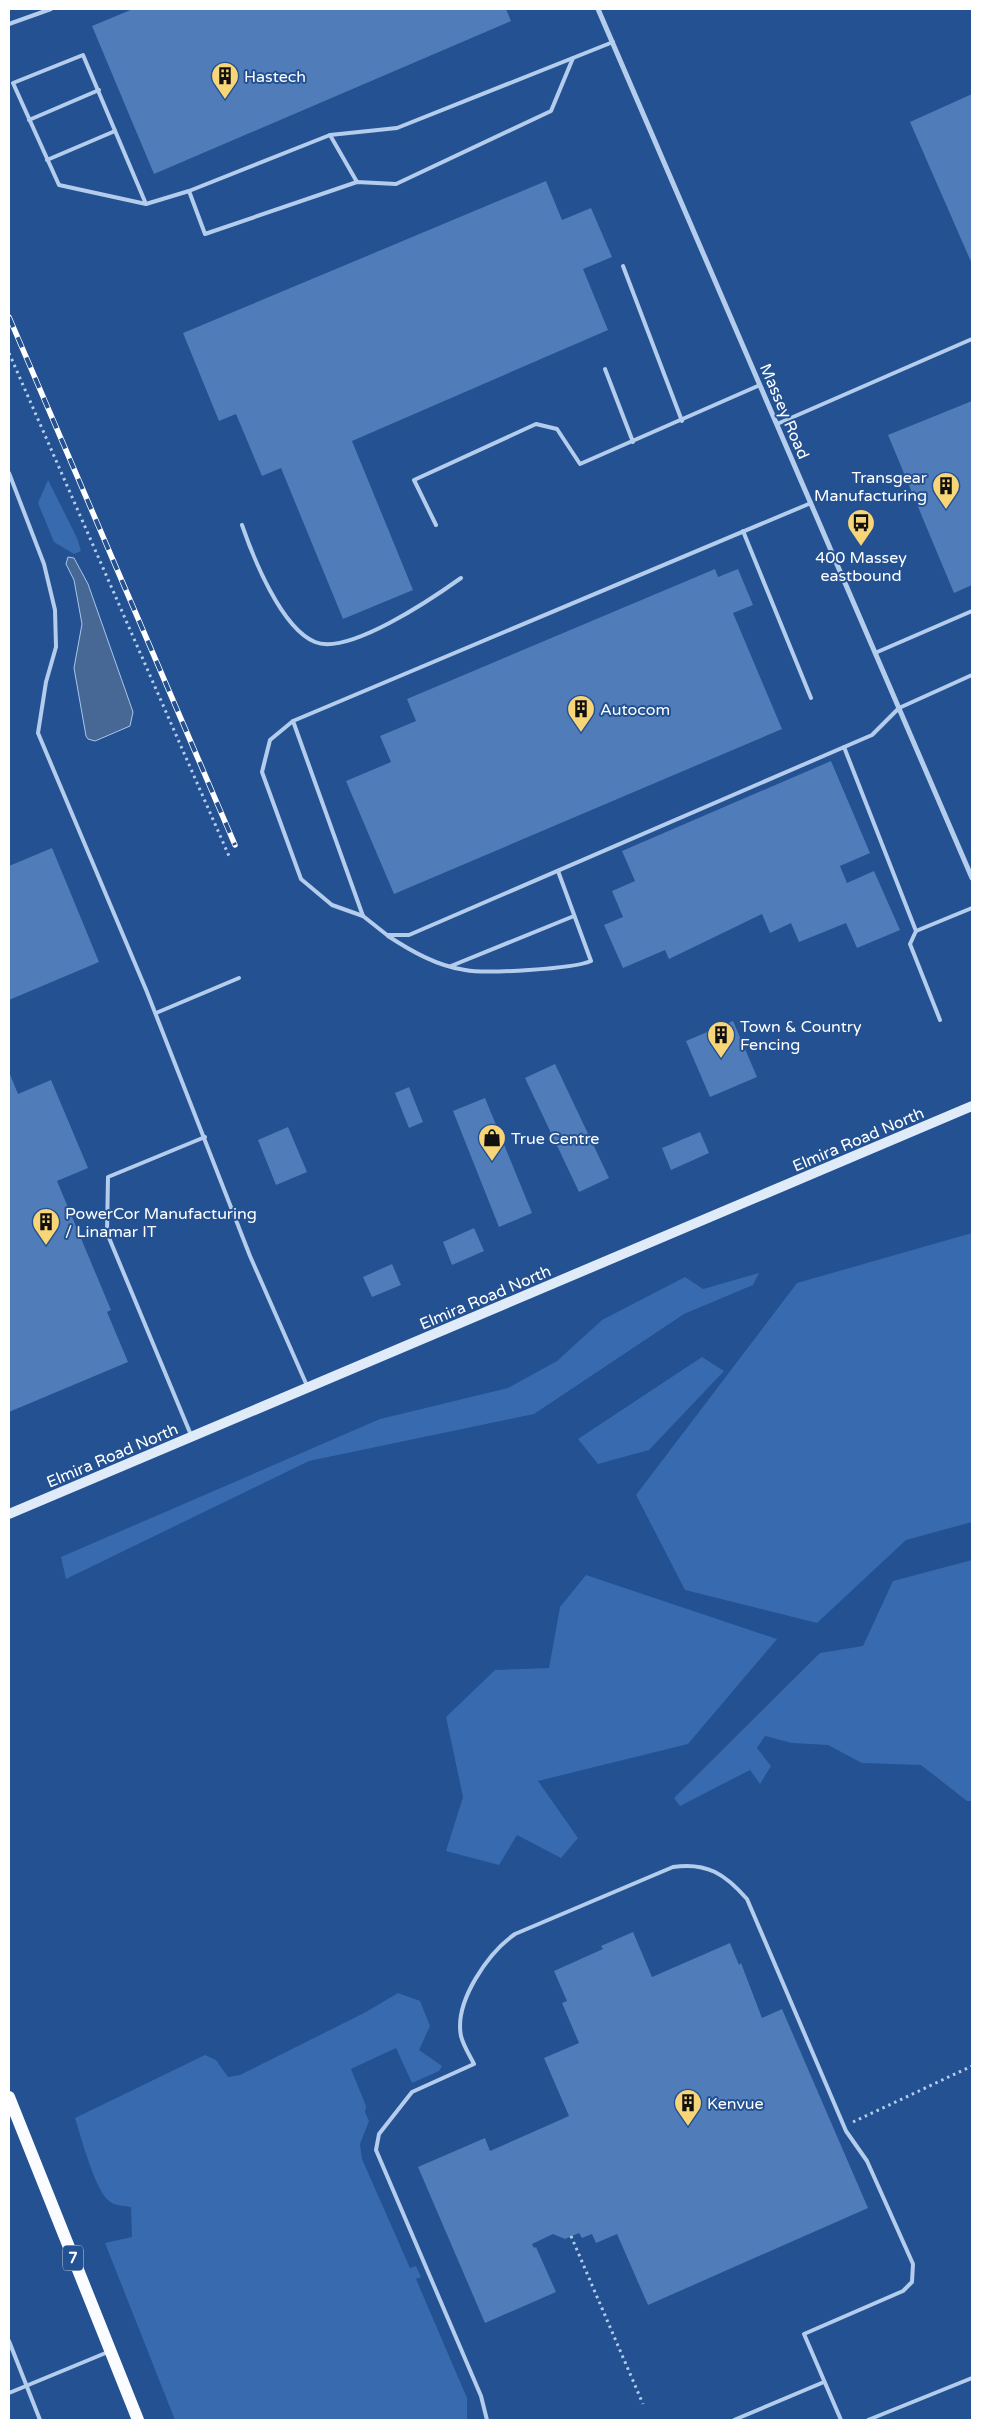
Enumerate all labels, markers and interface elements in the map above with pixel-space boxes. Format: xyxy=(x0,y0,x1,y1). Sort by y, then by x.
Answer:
building icon: Hastech xyxy=(210,61,240,100)
place label: Hastech xyxy=(244,67,306,87)
street label: Massey Road xyxy=(755,361,813,462)
place label: Transgear Manufacturing xyxy=(814,468,928,506)
building icon: Transgear Manufacturing xyxy=(931,471,961,510)
bus stop icon: 400 Massey eastbound xyxy=(846,508,876,547)
place label: 400 Massey eastbound xyxy=(815,548,907,586)
building icon: Autocom xyxy=(566,694,596,733)
place label: Autocom xyxy=(600,700,670,720)
place label: Town & Country Fencing xyxy=(740,1017,862,1055)
building icon: Town & Country Fencing xyxy=(706,1020,736,1059)
street label: Elmira Road North xyxy=(790,1103,927,1177)
shop icon: True Centre xyxy=(477,1123,507,1162)
place label: True Centre xyxy=(511,1129,599,1149)
place label: PowerCor Manufacturing / Linamar IT xyxy=(65,1204,257,1242)
building icon: PowerCor Manufacturing / Linamar IT xyxy=(31,1207,61,1246)
street label: Elmira Road North xyxy=(417,1261,554,1335)
street label: Elmira Road North xyxy=(44,1419,181,1493)
building icon: Kenvue xyxy=(673,2088,703,2127)
place label: Kenvue xyxy=(707,2094,764,2114)
road number: 7 xyxy=(63,2246,83,2270)

